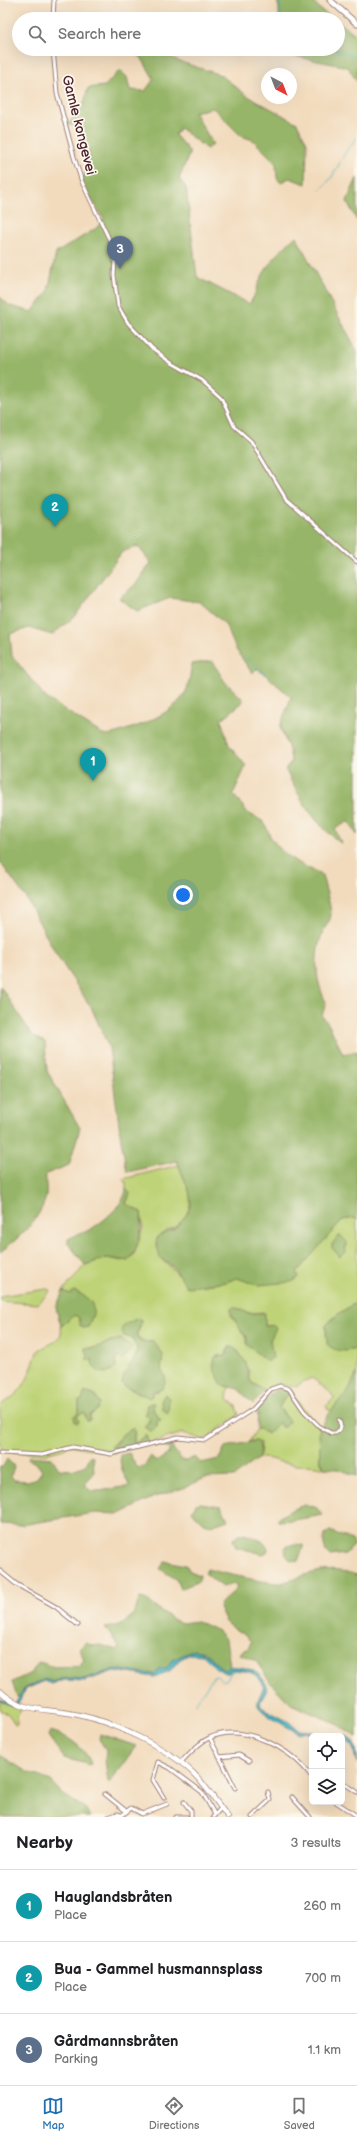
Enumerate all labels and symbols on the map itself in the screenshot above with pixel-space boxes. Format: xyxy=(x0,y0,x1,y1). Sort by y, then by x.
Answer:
north arrow xyxy=(261,68,297,104)
street label: Gamle kongevei xyxy=(58,73,100,177)
pin: 3 xyxy=(107,236,133,269)
pin: 2 xyxy=(42,494,68,527)
pin: 1 xyxy=(80,748,106,781)
your location xyxy=(173,885,193,905)

